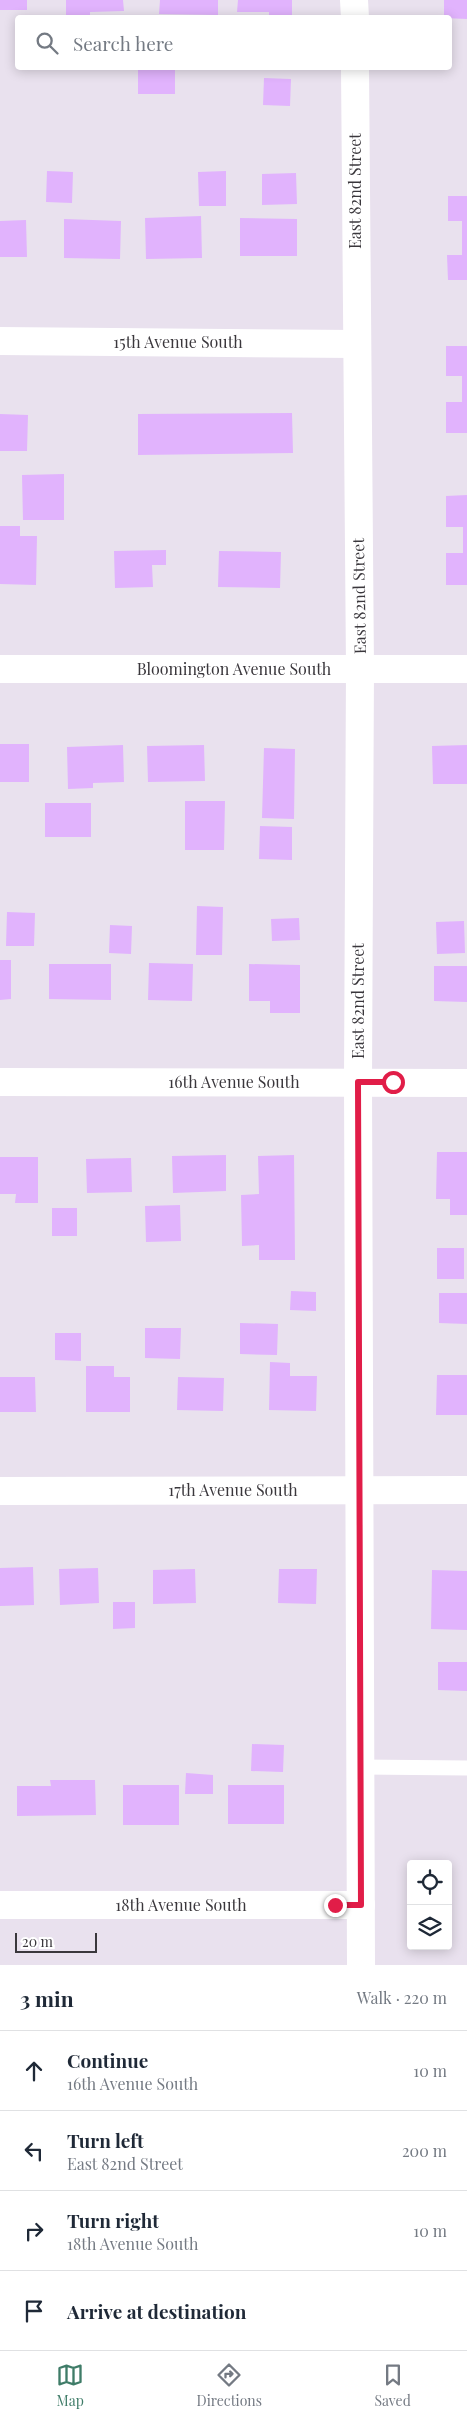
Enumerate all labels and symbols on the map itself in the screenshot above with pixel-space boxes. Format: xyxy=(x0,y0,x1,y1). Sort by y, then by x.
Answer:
street label: East 82nd Street xyxy=(344,133,365,249)
street label: 15th Avenue South xyxy=(113,331,243,352)
street label: East 82nd Street xyxy=(347,537,370,654)
street label: Bloomington Avenue South xyxy=(137,658,332,679)
street label: East 82nd Street xyxy=(347,943,368,1059)
street label: 16th Avenue South xyxy=(168,1071,300,1092)
route start xyxy=(382,1071,405,1094)
street label: 17th Avenue South xyxy=(168,1479,298,1500)
street label: 18th Avenue South xyxy=(115,1894,247,1915)
route end xyxy=(324,1894,347,1917)
scale bar xyxy=(15,1930,98,1953)

